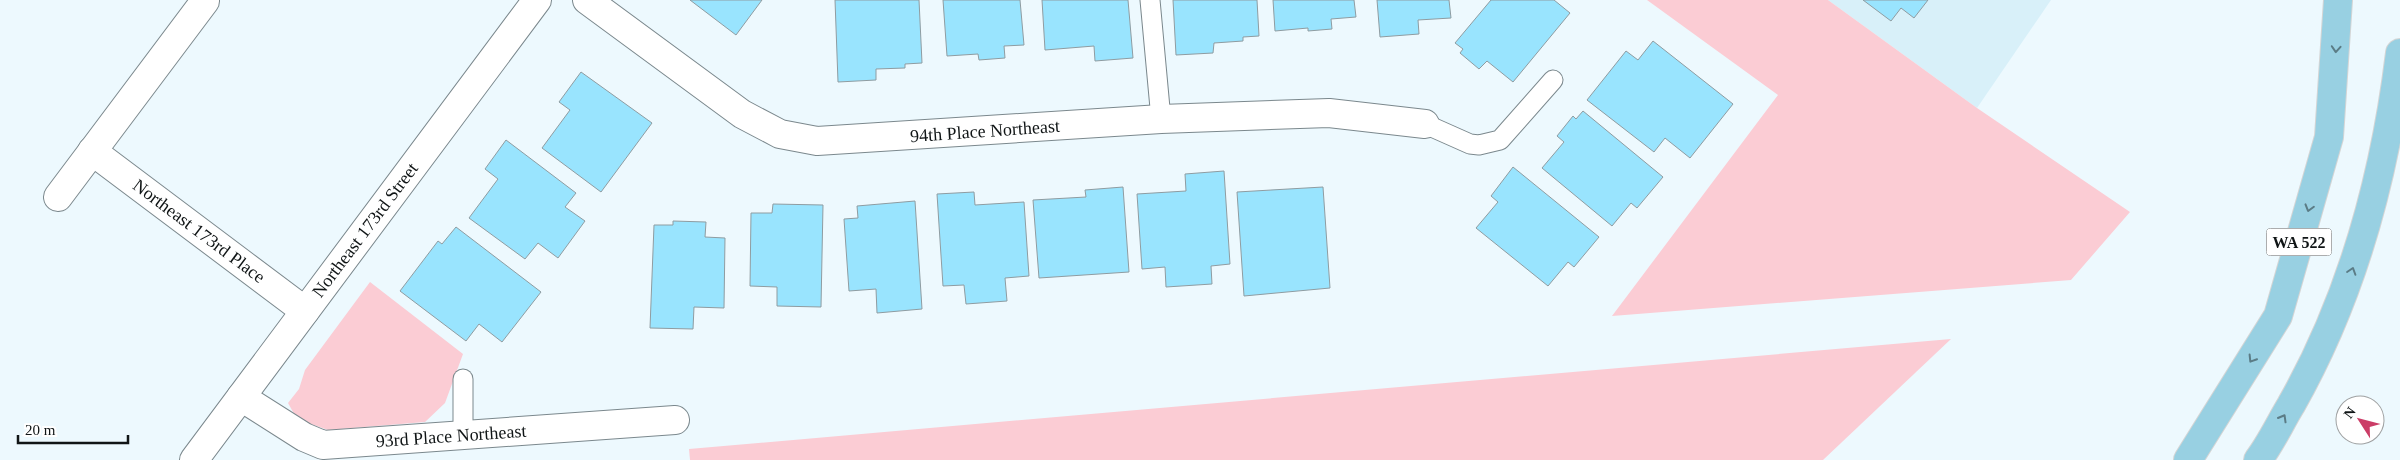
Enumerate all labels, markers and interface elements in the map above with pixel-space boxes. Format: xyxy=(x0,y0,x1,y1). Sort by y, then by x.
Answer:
one-way arrow xyxy=(2330,45,2341,53)
street label: 94th Place Northeast xyxy=(910,116,1060,146)
street label: Northeast 173rd Street xyxy=(308,159,422,301)
street label: Northeast 173rd Place xyxy=(129,175,269,287)
one-way arrow xyxy=(2304,204,2315,213)
road number: WA 522 xyxy=(2266,228,2332,256)
one-way arrow xyxy=(2346,268,2356,276)
one-way arrow xyxy=(2248,353,2258,362)
north arrow xyxy=(2335,395,2385,445)
text: N xyxy=(2341,404,2359,421)
scale bar xyxy=(18,412,128,444)
one-way arrow xyxy=(2277,415,2287,424)
street label: 93rd Place Northeast xyxy=(375,421,527,451)
text: 20 m xyxy=(25,422,56,438)

